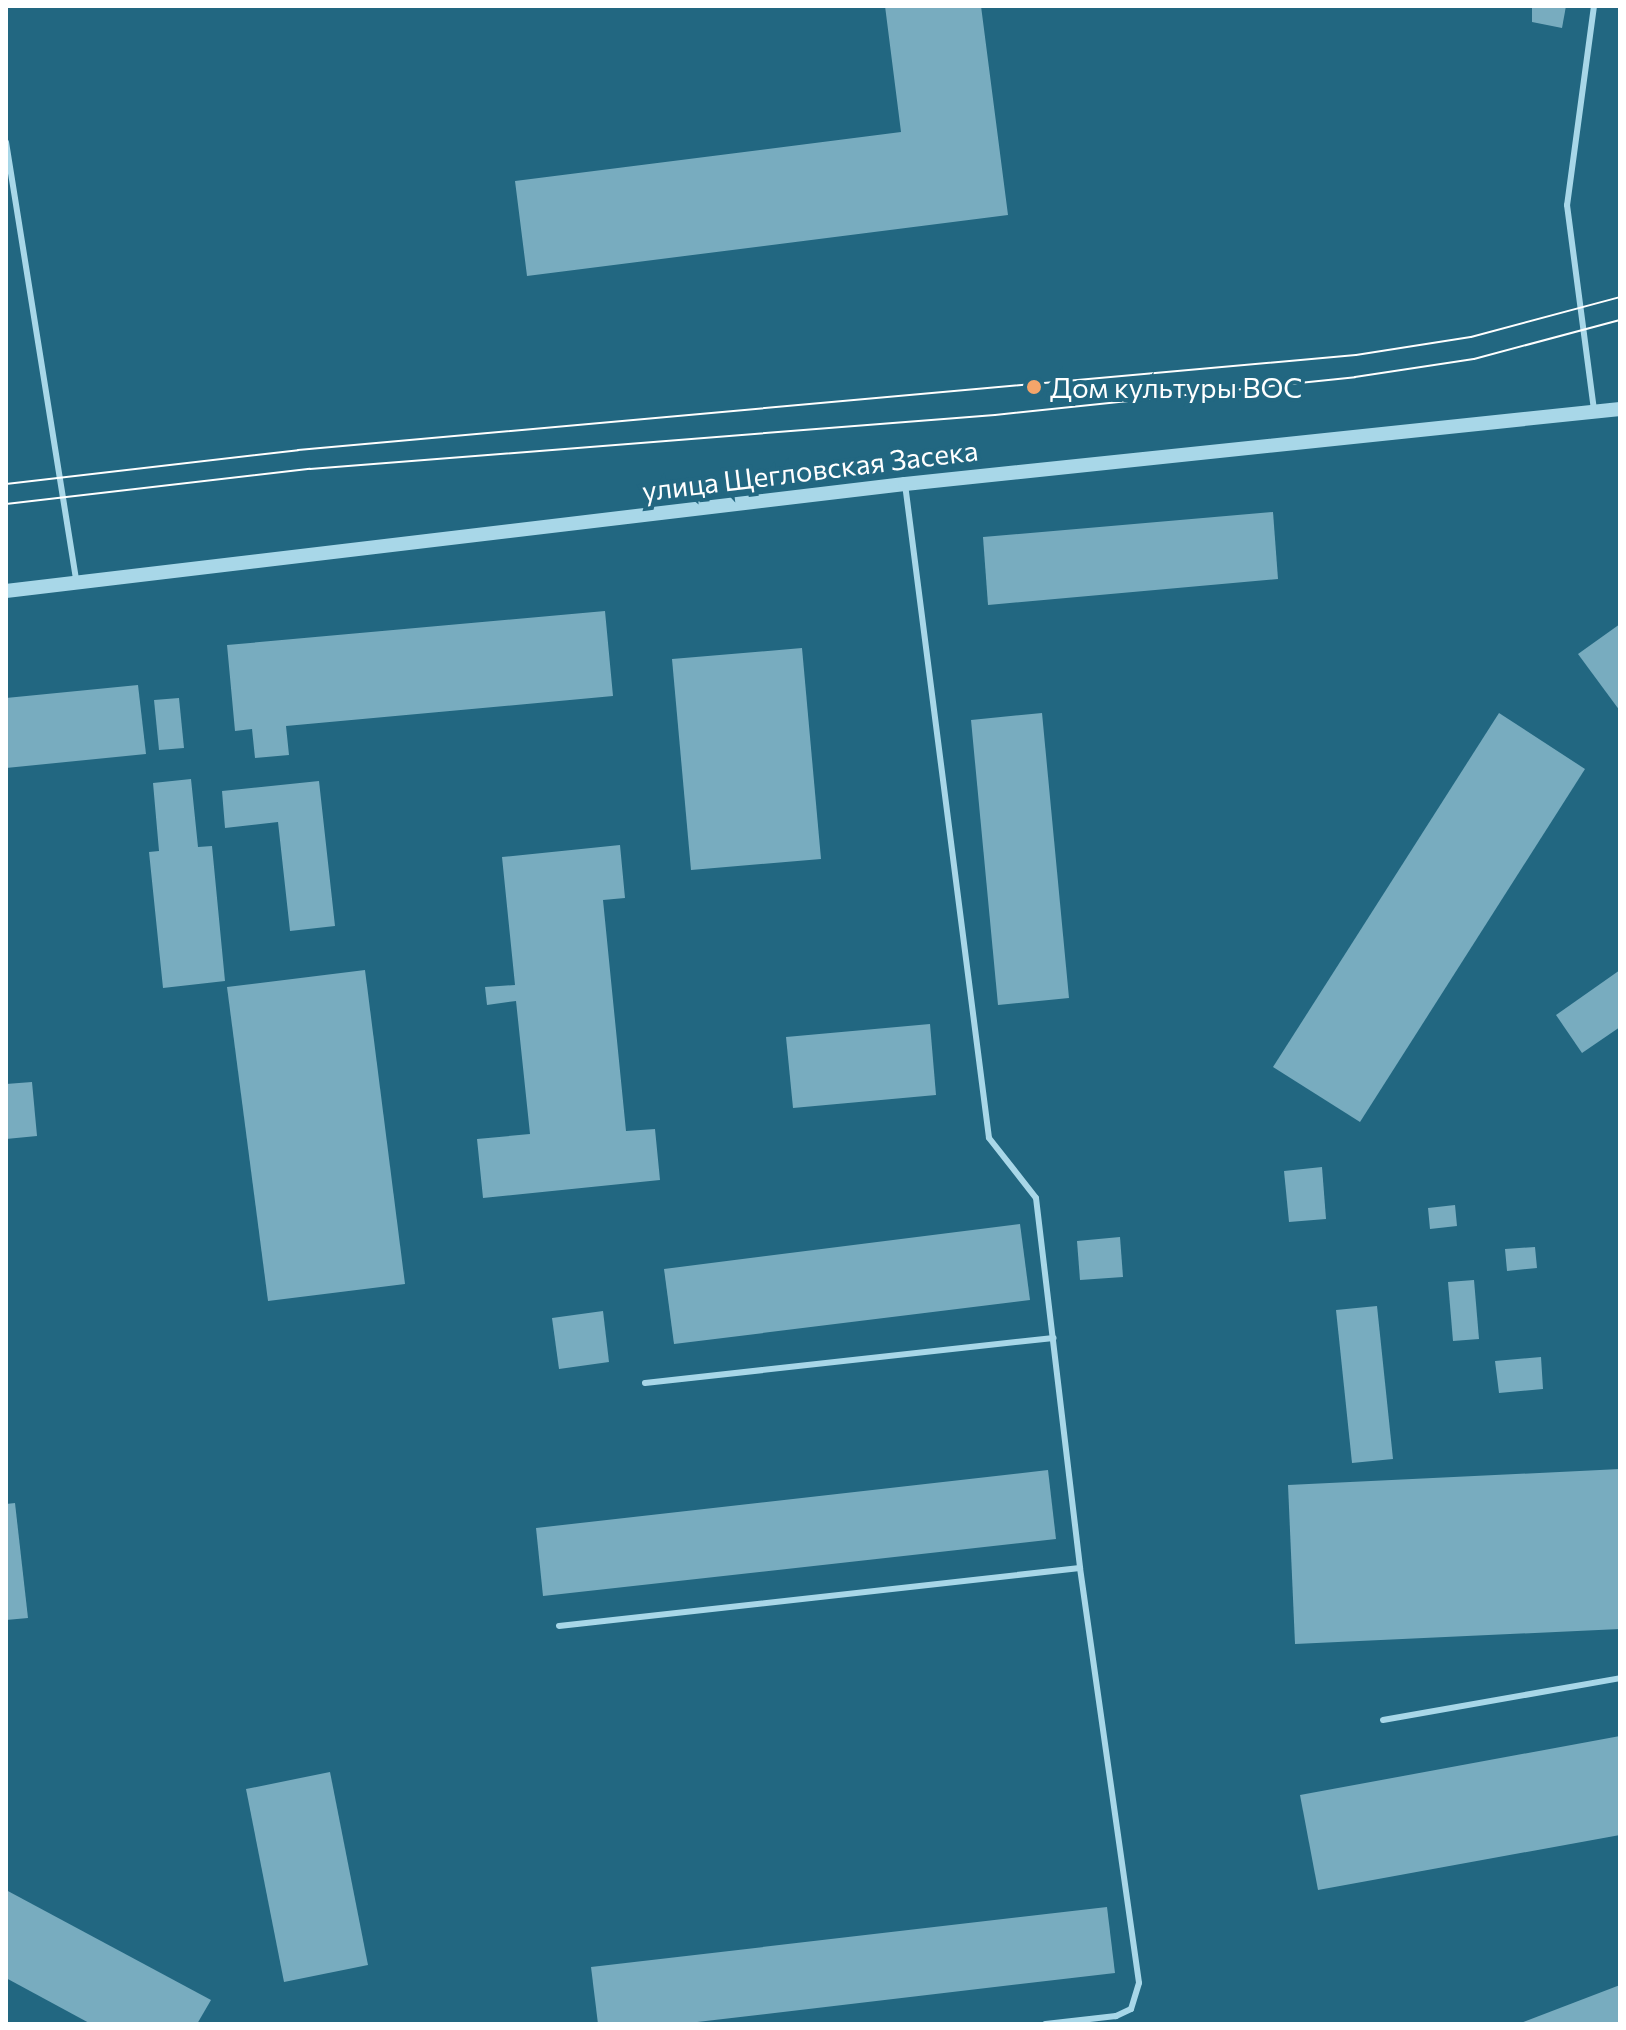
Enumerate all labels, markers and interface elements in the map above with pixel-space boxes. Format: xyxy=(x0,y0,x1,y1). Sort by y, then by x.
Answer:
place label: Дом культуры ВОС xyxy=(1050,370,1302,404)
marker: Дом культуры ВОС xyxy=(1025,378,1043,396)
street label: улица Щегловская Засека xyxy=(640,433,980,507)

